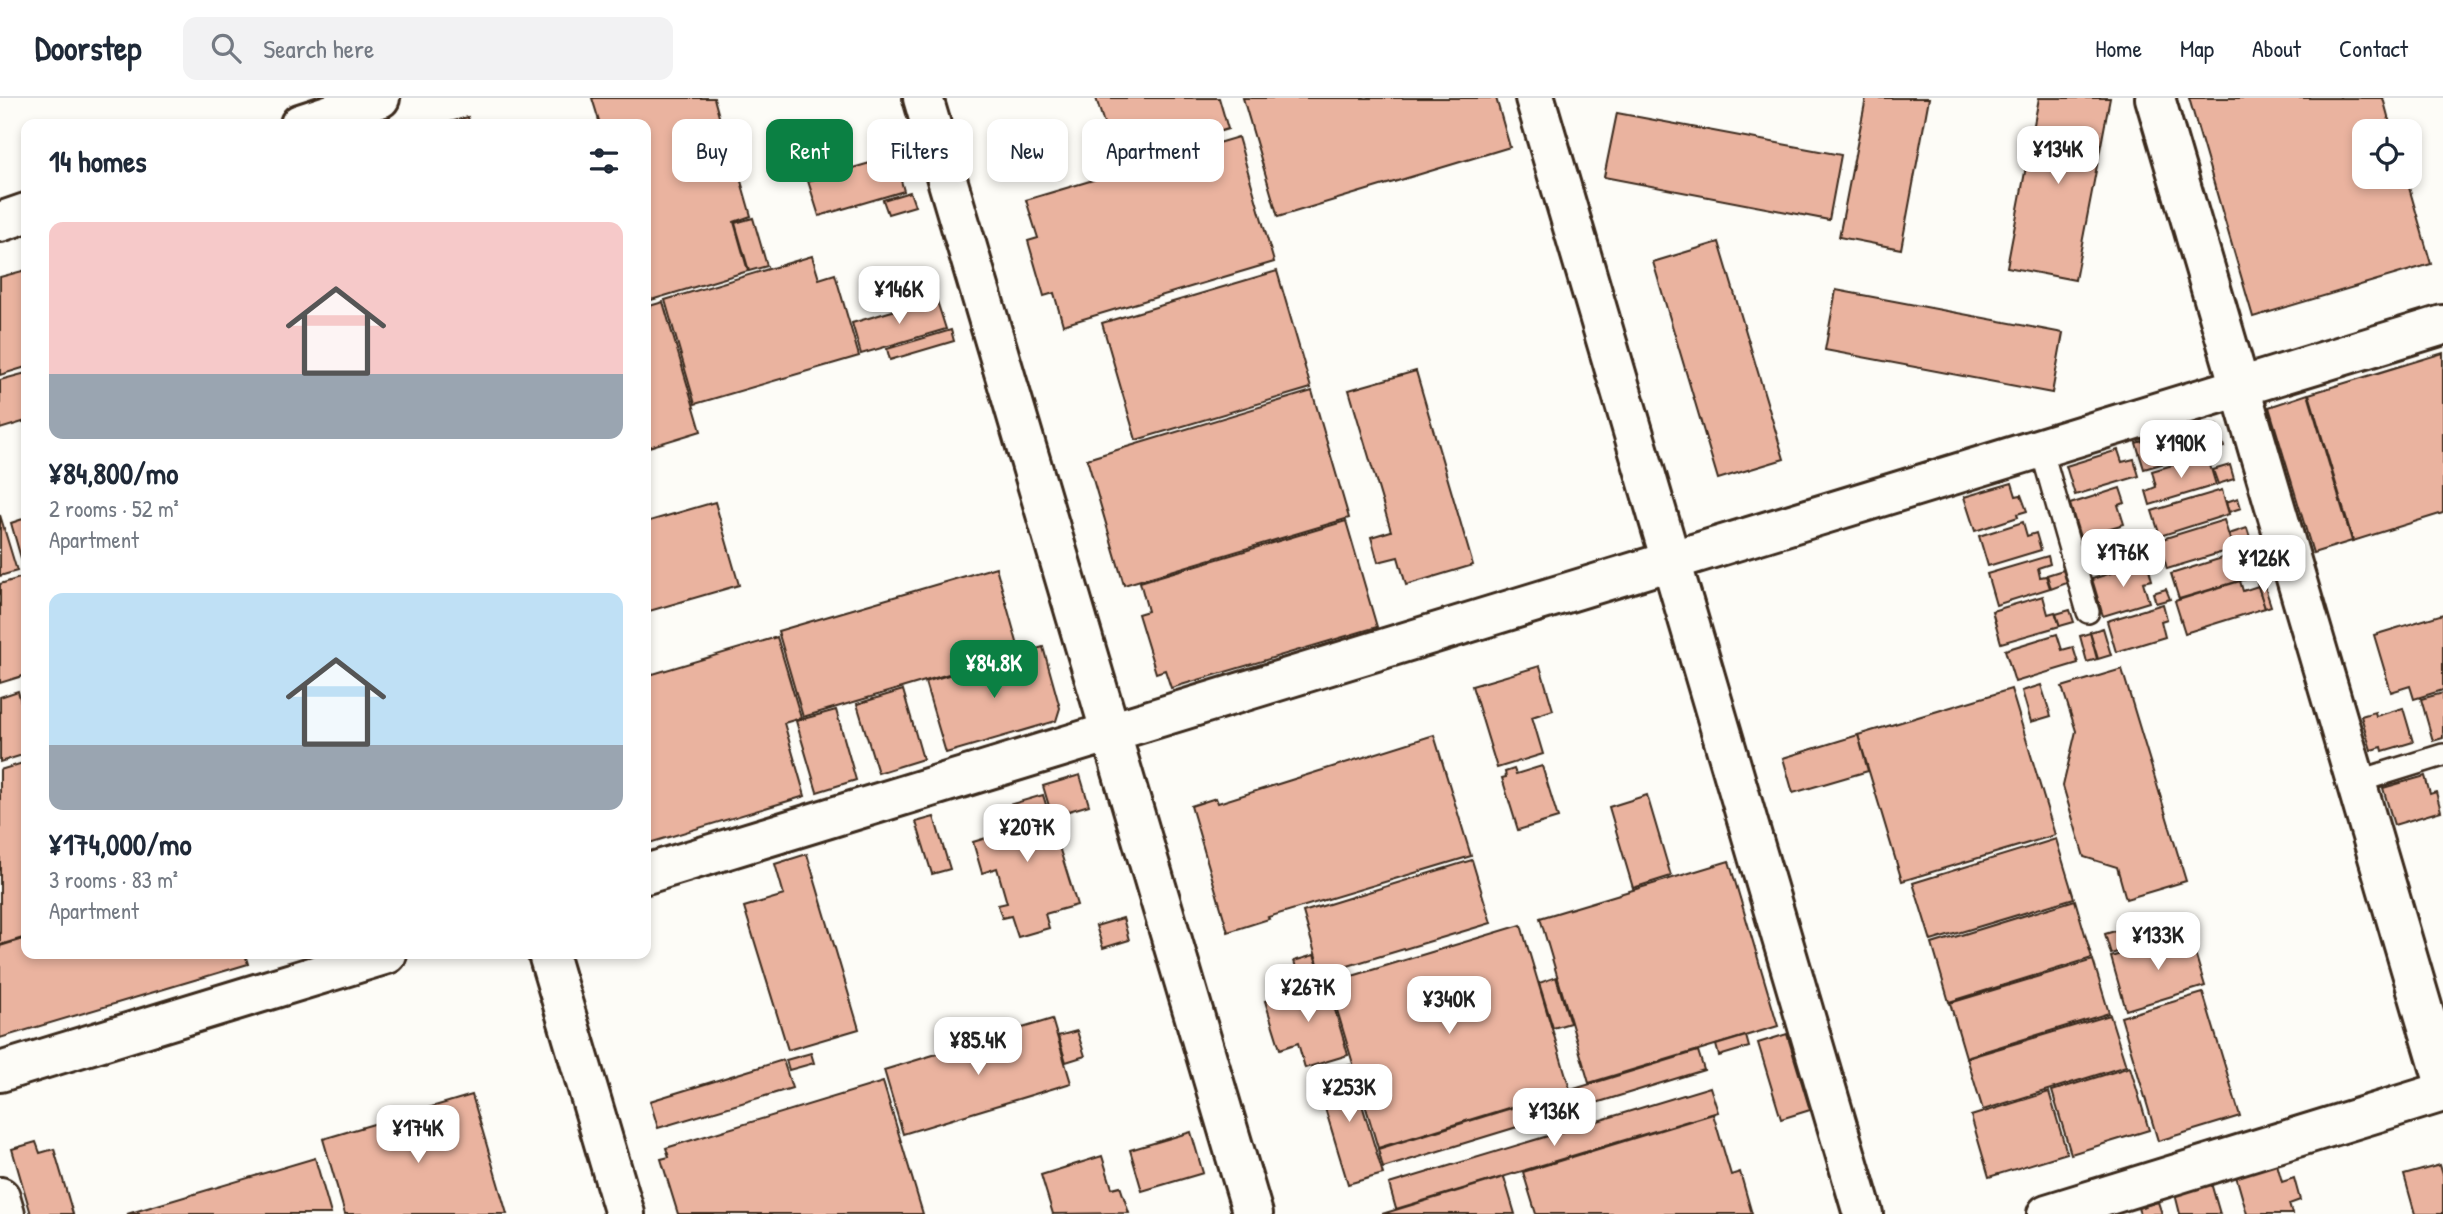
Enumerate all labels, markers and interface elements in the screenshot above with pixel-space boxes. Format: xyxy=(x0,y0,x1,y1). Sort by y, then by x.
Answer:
search box xyxy=(183,17,673,80)
text: Doorstep xyxy=(35,26,141,70)
icon: search xyxy=(207,29,245,67)
text: Search here xyxy=(263,31,374,66)
text: Home xyxy=(2095,32,2142,64)
text: Map xyxy=(2180,32,2214,64)
text: About xyxy=(2252,32,2301,64)
text: Contact xyxy=(2339,32,2408,64)
chip: Buy xyxy=(672,119,752,182)
chip: Rent xyxy=(766,119,853,182)
chip: Filters xyxy=(867,119,973,182)
chip: New xyxy=(987,119,1068,182)
chip: Apartment xyxy=(1082,119,1224,182)
map controls xyxy=(2352,119,2422,189)
button: locate xyxy=(2352,119,2422,189)
pin: ¥134K xyxy=(2009,126,2107,186)
text: ¥134K xyxy=(2033,133,2083,164)
text: 14 homes xyxy=(49,141,147,181)
icon: filters xyxy=(585,142,623,180)
pin: ¥146K xyxy=(850,266,948,326)
icon: home xyxy=(273,268,399,394)
text: ¥146K xyxy=(875,273,923,304)
pin: ¥190K xyxy=(2132,420,2230,480)
text: ¥190K xyxy=(2156,427,2206,458)
text: ¥84,800/mo xyxy=(49,453,178,493)
text: 2 rooms · 52 m² xyxy=(49,493,179,524)
text: Apartment xyxy=(49,524,139,555)
pin: ¥176K xyxy=(2074,530,2172,589)
text: ¥176K xyxy=(2097,536,2149,567)
pin: ¥126K xyxy=(2215,536,2313,595)
text: ¥126K xyxy=(2239,542,2290,573)
icon: home xyxy=(273,639,399,765)
pin: ¥84.8K xyxy=(937,640,1051,700)
text: ¥84.8K xyxy=(966,647,1022,678)
pin: ¥207K xyxy=(978,804,1076,864)
text: ¥207K xyxy=(999,811,1055,842)
text: ¥174,000/mo xyxy=(49,824,191,864)
text: 3 rooms · 83 m² xyxy=(49,864,178,895)
text: Apartment xyxy=(49,895,139,926)
pin: ¥133K xyxy=(2109,912,2207,972)
text: ¥133K xyxy=(2132,919,2184,950)
pin: ¥267K xyxy=(1259,964,1357,1024)
text: ¥267K xyxy=(1281,971,1335,1002)
pin: ¥340K xyxy=(1400,976,1498,1036)
text: ¥340K xyxy=(1423,983,1475,1014)
pin: ¥85.4K xyxy=(921,1018,1035,1077)
text: ¥85.4K xyxy=(950,1024,1006,1055)
pin: ¥253K xyxy=(1300,1065,1398,1124)
text: ¥253K xyxy=(1322,1071,1376,1102)
pin: ¥136K xyxy=(1505,1088,1603,1148)
text: ¥136K xyxy=(1529,1095,1579,1126)
pin: ¥174K xyxy=(369,1105,467,1165)
text: ¥174K xyxy=(392,1112,444,1143)

